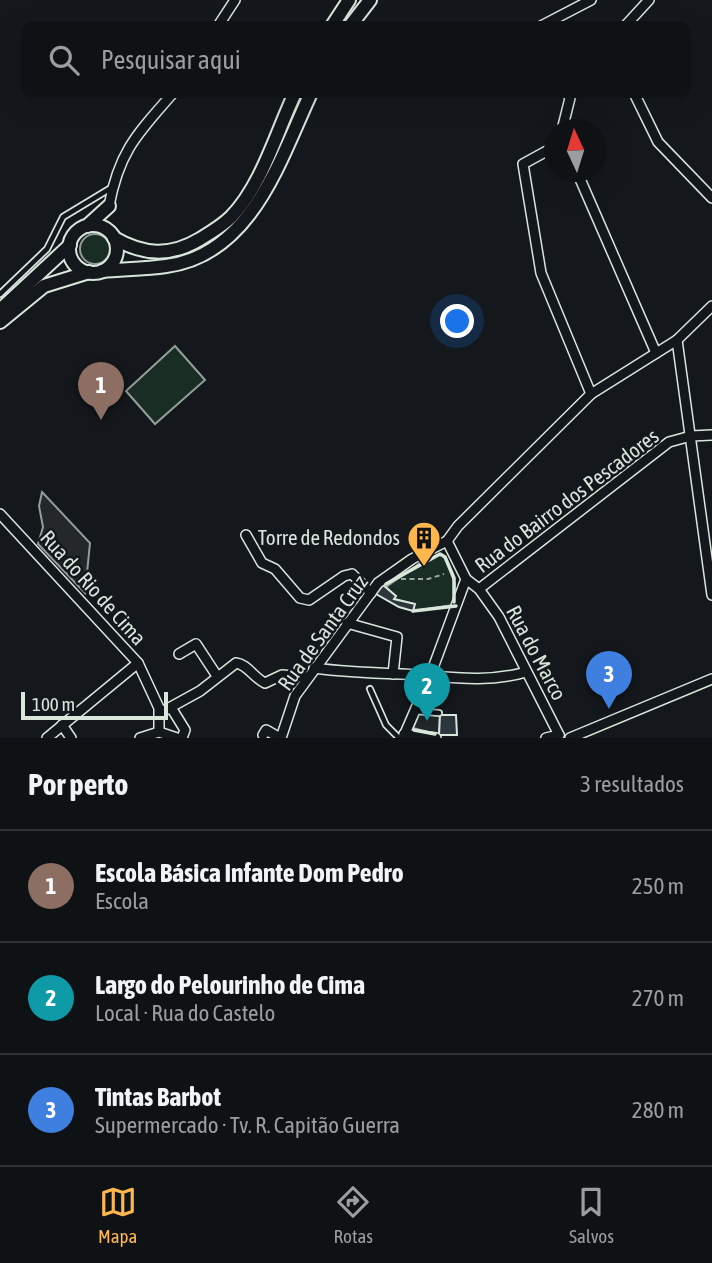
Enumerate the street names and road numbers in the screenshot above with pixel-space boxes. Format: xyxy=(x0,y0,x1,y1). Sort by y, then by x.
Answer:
street label: Rua do Bairro dos Pescadores xyxy=(470,423,663,577)
street label: Rua do Rio de Cima xyxy=(36,525,151,649)
street label: Rua de Santa Cruz xyxy=(272,570,372,695)
street label: Rua do Marco xyxy=(502,601,572,704)

